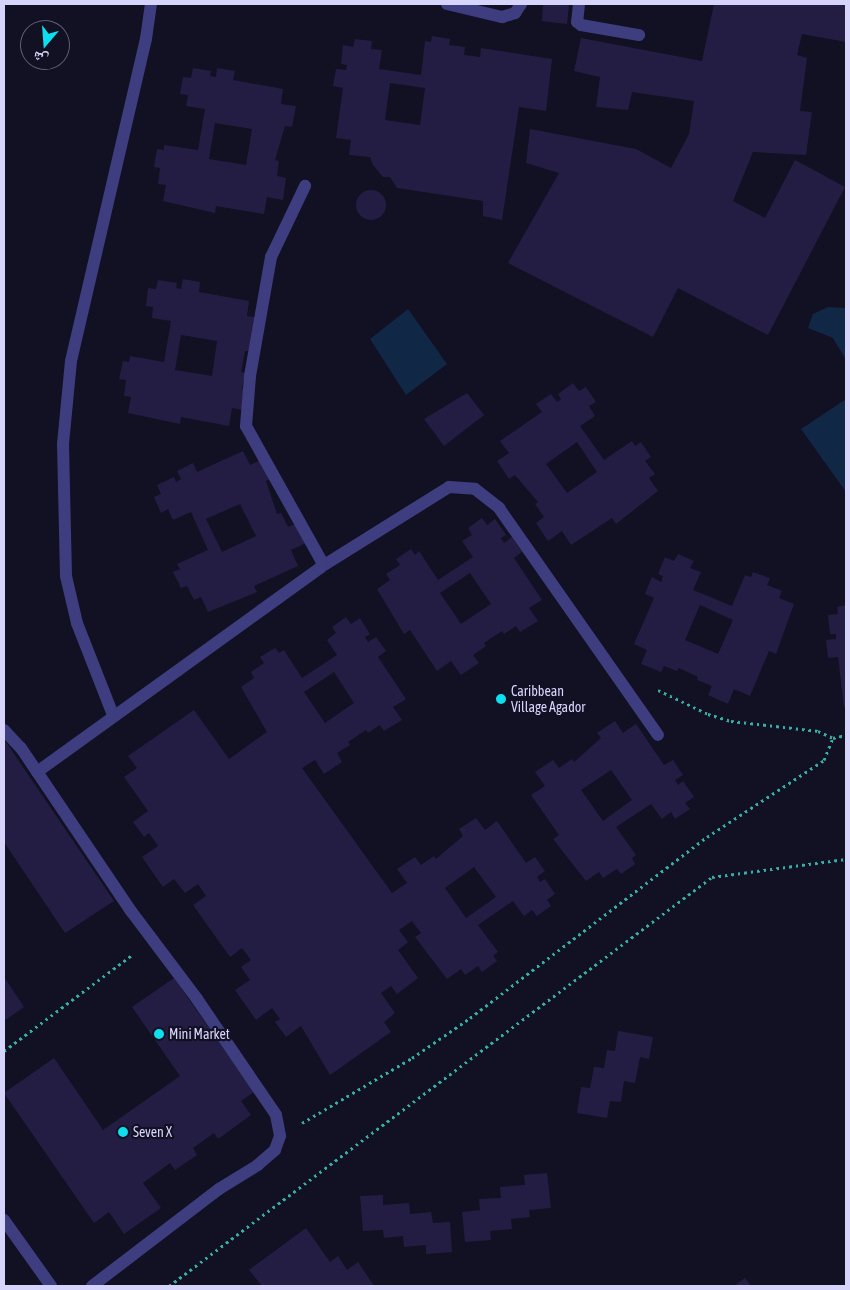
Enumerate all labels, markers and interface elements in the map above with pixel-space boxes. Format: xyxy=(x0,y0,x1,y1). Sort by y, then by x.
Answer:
north arrow xyxy=(20,20,70,70)
text: ش xyxy=(31,48,50,68)
place label: Caribbean Village Agador xyxy=(511,683,585,716)
marker: Caribbean Village Agador xyxy=(495,693,507,705)
place label: Mini Market xyxy=(169,1026,230,1042)
marker: Mini Market xyxy=(153,1028,165,1040)
place label: Seven X xyxy=(133,1124,172,1140)
marker: Seven X xyxy=(117,1126,129,1138)

